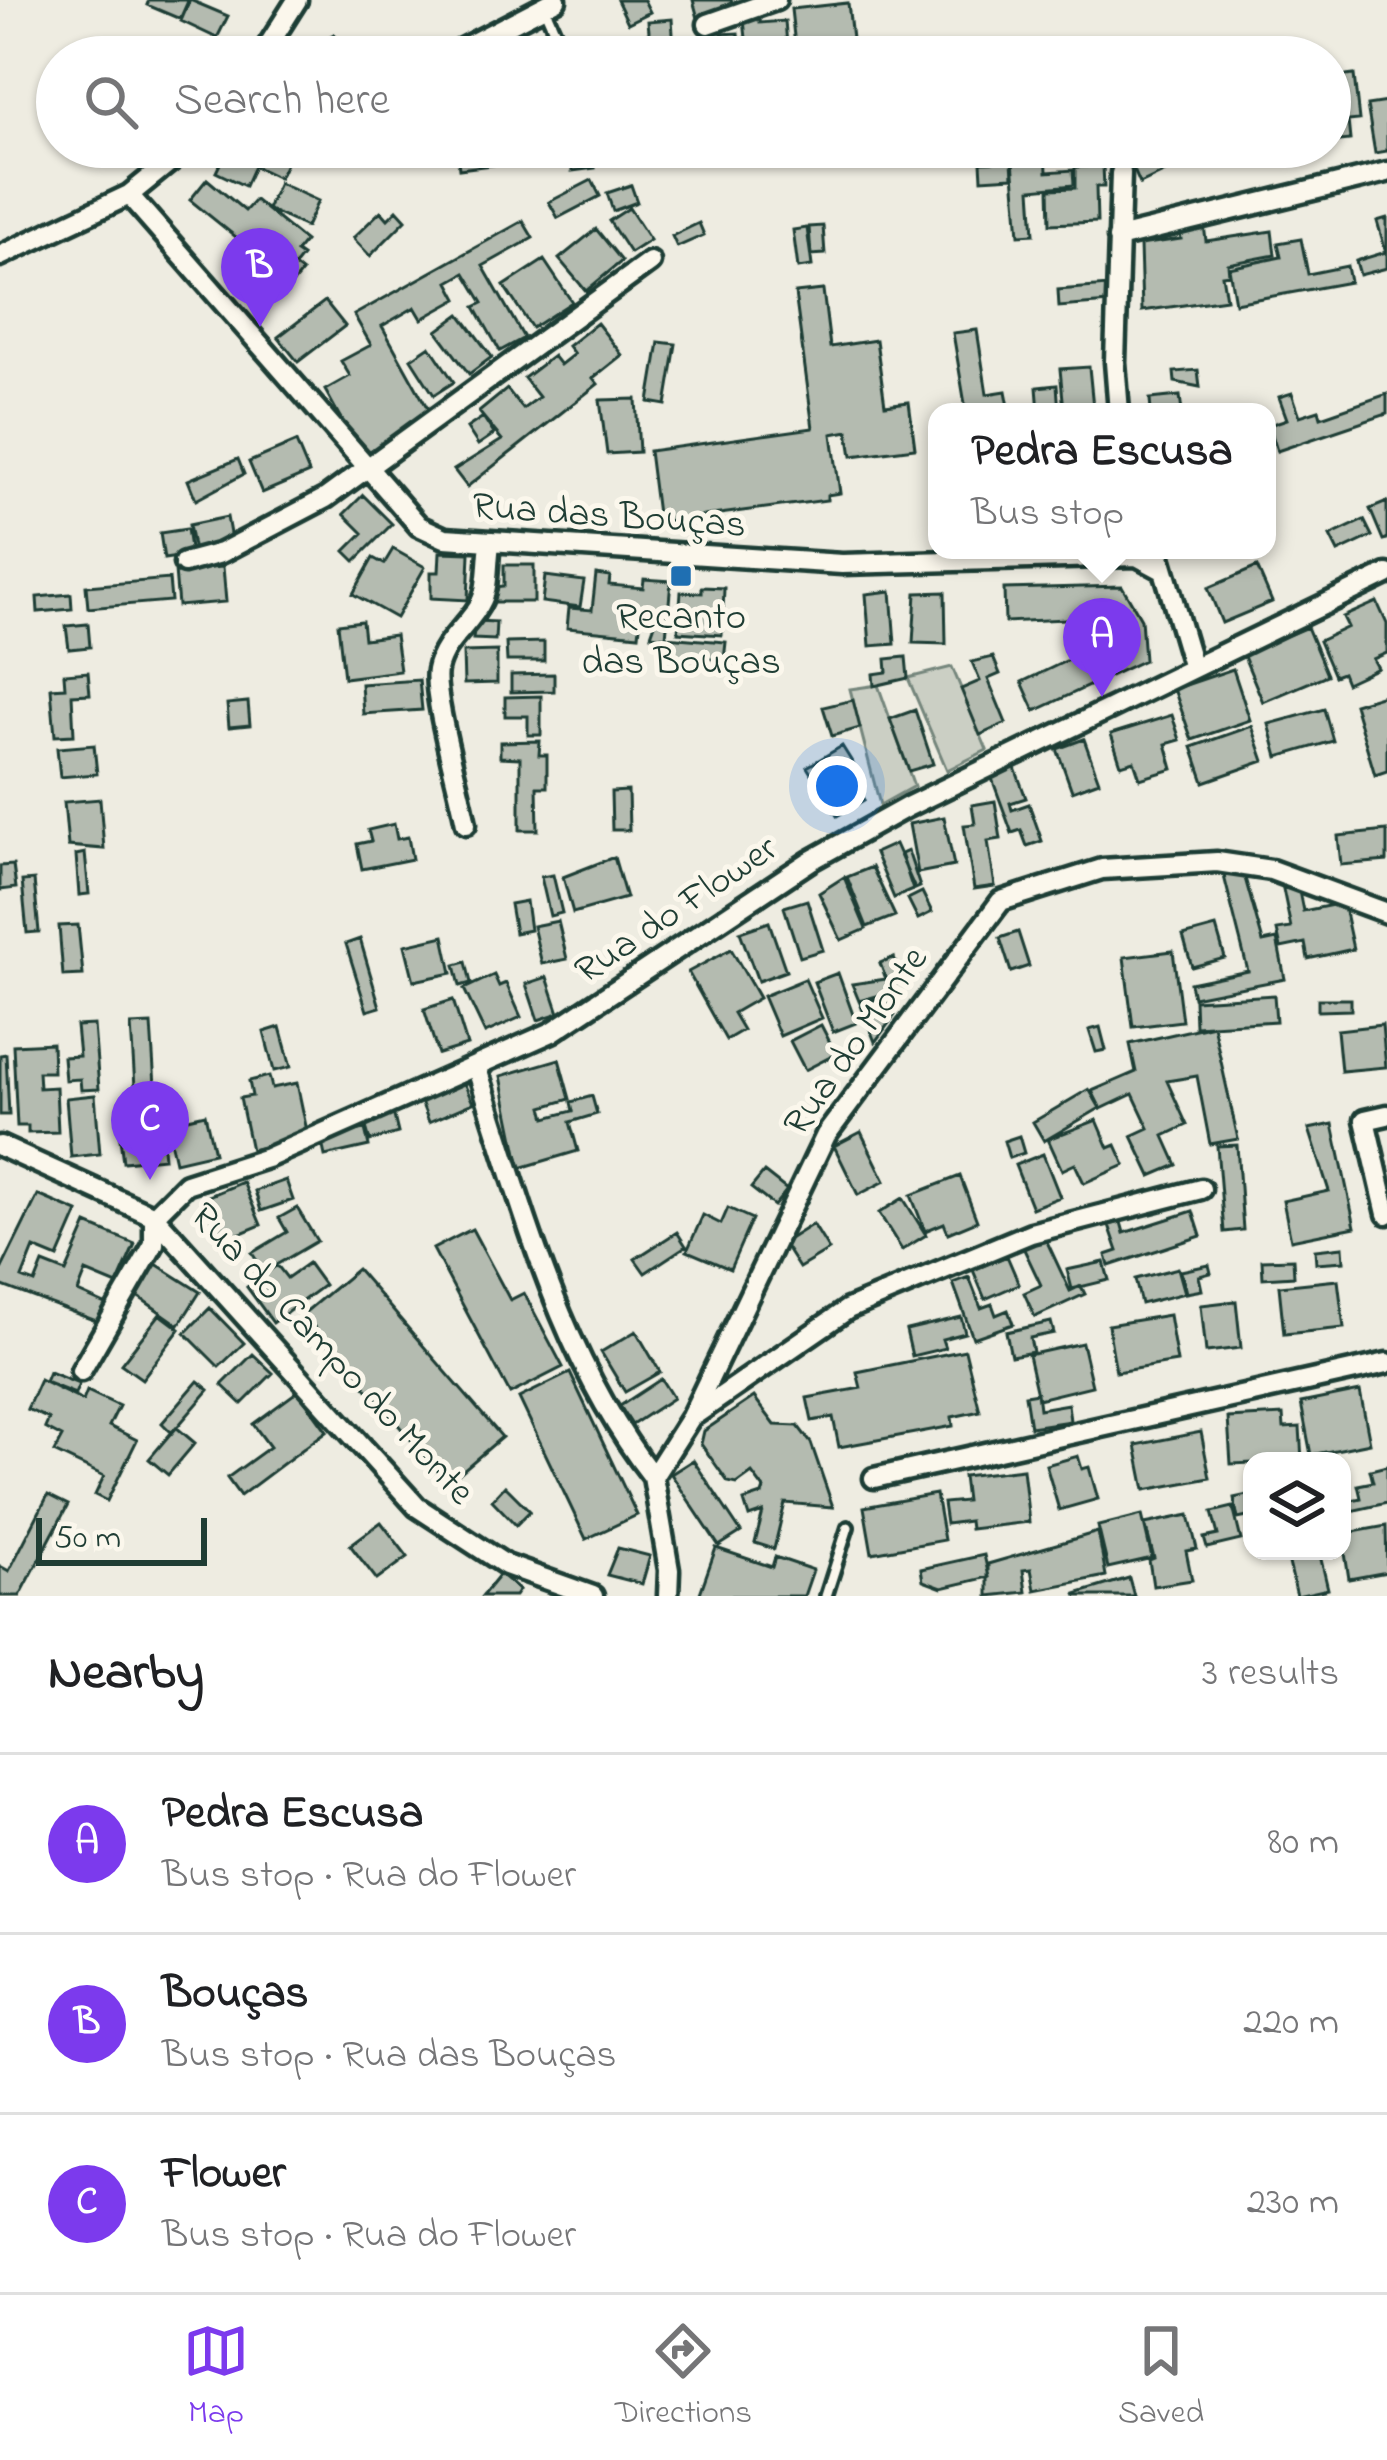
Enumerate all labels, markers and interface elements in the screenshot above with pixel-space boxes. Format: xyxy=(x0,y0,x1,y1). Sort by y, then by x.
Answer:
search box xyxy=(36,36,1351,168)
icon: search xyxy=(78,69,144,135)
text: Search here xyxy=(174,69,390,135)
pin: B xyxy=(221,228,299,327)
popup xyxy=(928,403,1276,559)
text: Pedra Escusa xyxy=(971,420,1233,486)
street label: Rua das Bouças xyxy=(470,479,748,555)
text: Bus stop xyxy=(971,486,1124,543)
marker: Recanto das Bouças xyxy=(668,563,694,589)
place label: Recanto das Bouças xyxy=(581,590,781,692)
pin: A xyxy=(1063,598,1141,697)
your location xyxy=(807,756,867,816)
street label: Rua do Flower xyxy=(564,822,791,1000)
street label: Rua do Monte xyxy=(770,935,944,1149)
pin: C xyxy=(111,1081,189,1180)
street label: Rua do Campo do Monte xyxy=(175,1191,487,1520)
map controls xyxy=(1243,1452,1351,1560)
button: layers xyxy=(1243,1452,1351,1560)
scale bar xyxy=(36,1512,207,1565)
text: 50 m xyxy=(54,1515,121,1563)
text: Nearby xyxy=(48,1637,204,1712)
text: 3 results xyxy=(1202,1646,1339,1703)
text: Pedra Escusa xyxy=(162,1782,423,1848)
text: A xyxy=(75,1815,99,1872)
text: 80 m xyxy=(1268,1815,1339,1872)
text: Bus stop · Rua do Flower xyxy=(162,1848,576,1905)
text: Bouças xyxy=(162,1962,308,2028)
text: B xyxy=(74,1995,100,2052)
text: 220 m xyxy=(1243,1995,1339,2052)
text: Bus stop · Rua das Bouças xyxy=(162,2028,616,2085)
text: Flower xyxy=(162,2142,286,2208)
text: C xyxy=(76,2175,98,2232)
text: 230 m xyxy=(1247,2175,1339,2232)
text: Bus stop · Rua do Flower xyxy=(162,2208,576,2265)
tab: Map xyxy=(183,2318,249,2438)
tab: Directions xyxy=(615,2318,752,2438)
tab: Saved xyxy=(1118,2318,1204,2438)

